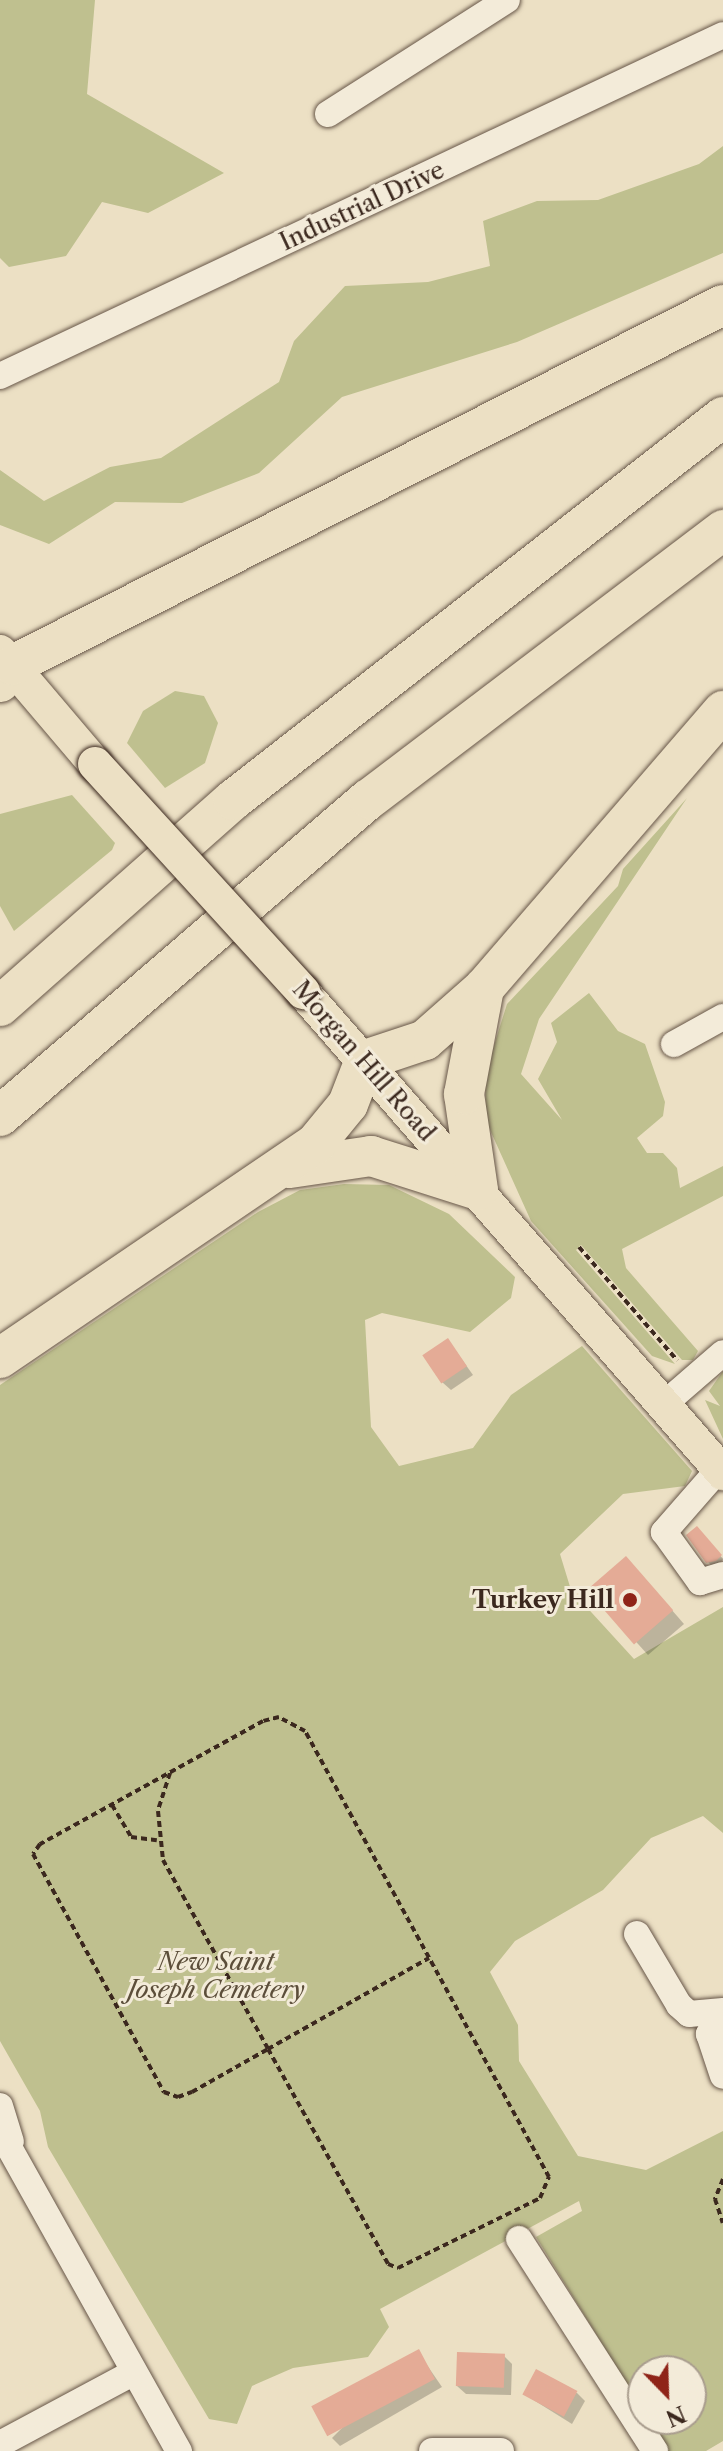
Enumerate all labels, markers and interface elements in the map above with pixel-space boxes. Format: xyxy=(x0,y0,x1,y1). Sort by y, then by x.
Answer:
street label: Industrial Drive xyxy=(275,155,449,257)
street label: Morgan Hill Road xyxy=(287,975,441,1147)
place label: Turkey Hill xyxy=(471,1586,614,1614)
marker: Turkey Hill xyxy=(621,1591,639,1609)
park label: New Saint Joseph Cemetery xyxy=(127,1948,305,2004)
north arrow xyxy=(627,2355,707,2435)
text: N xyxy=(662,2400,690,2432)

